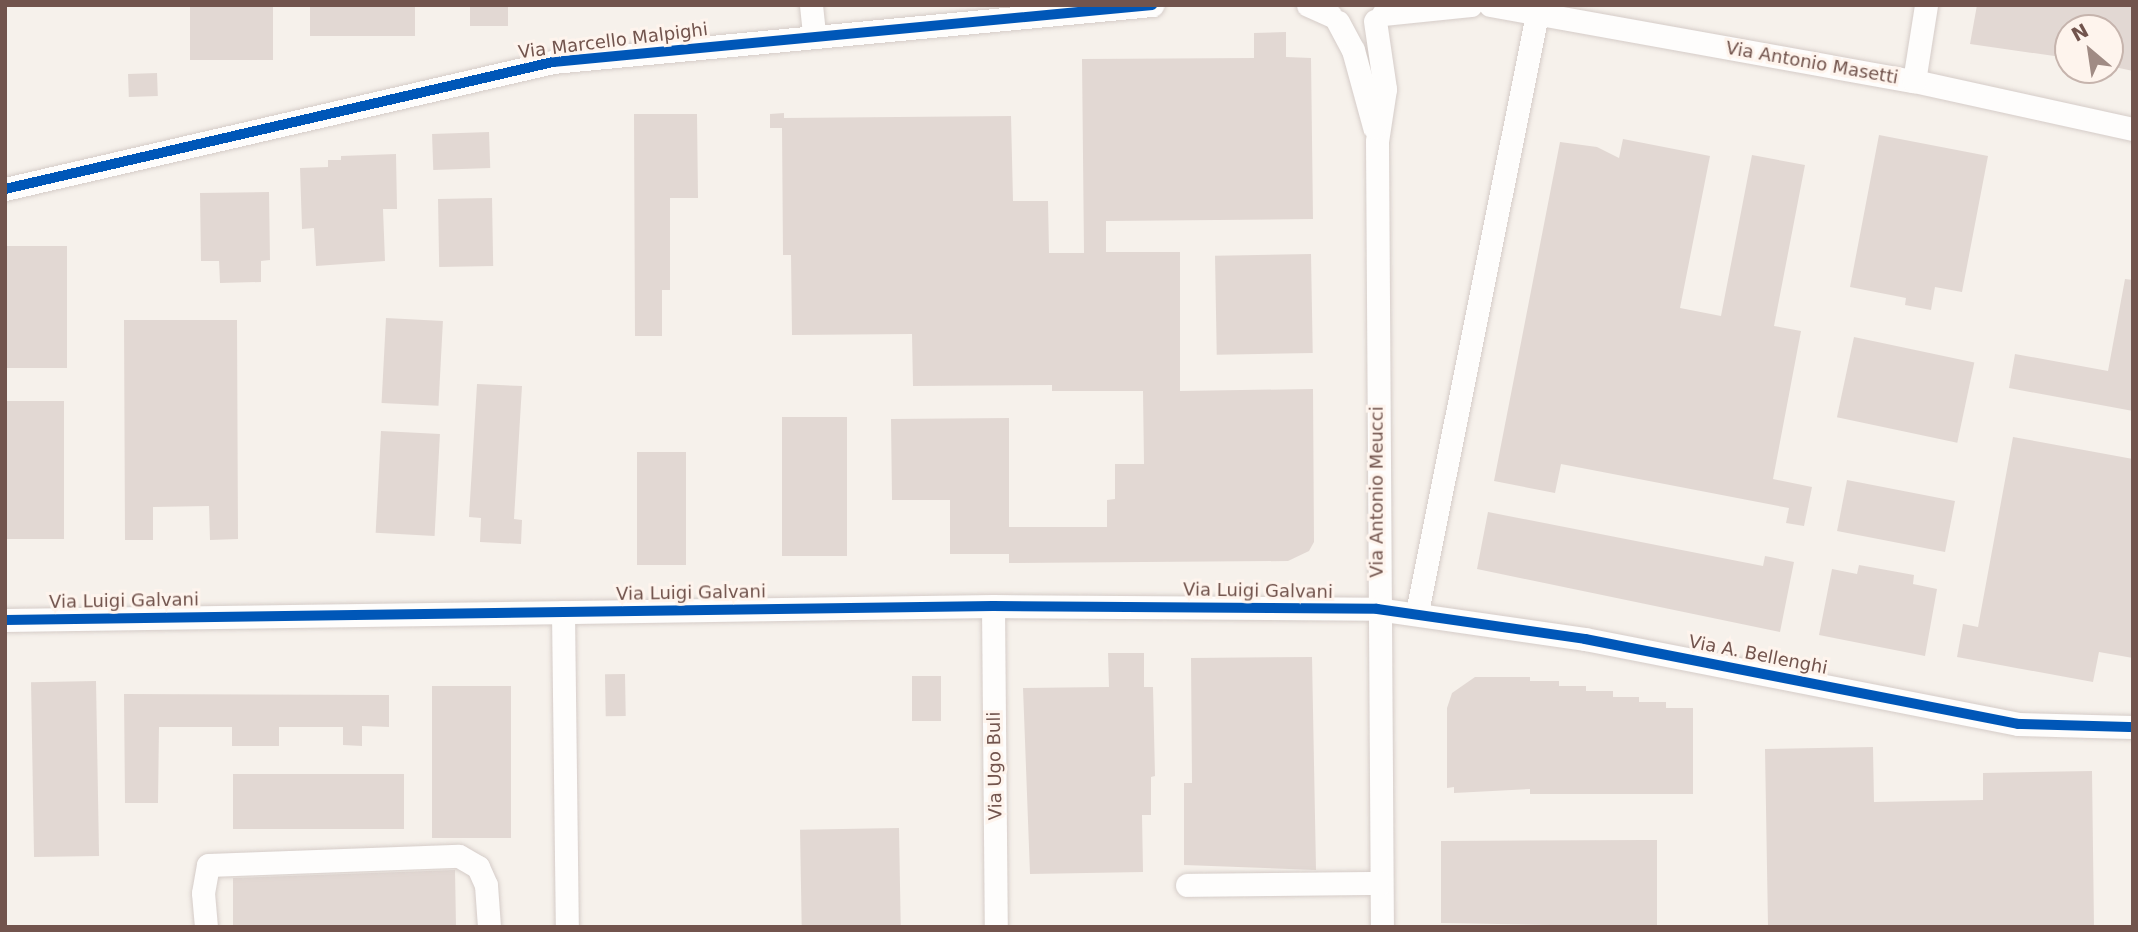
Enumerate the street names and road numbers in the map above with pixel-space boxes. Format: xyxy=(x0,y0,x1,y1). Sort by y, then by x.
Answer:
street label: Via Marcello Malpighi xyxy=(517,19,709,63)
street label: Via Antonio Masetti xyxy=(1724,37,1900,89)
street label: Via Antonio Meucci xyxy=(1366,406,1388,578)
street label: Via Luigi Galvani xyxy=(1183,579,1333,603)
street label: Via Luigi Galvani xyxy=(616,581,766,605)
street label: Via Luigi Galvani xyxy=(49,589,199,613)
street label: Via A. Bellenghi xyxy=(1687,631,1829,679)
street label: Via Ugo Buli xyxy=(983,711,1007,821)

